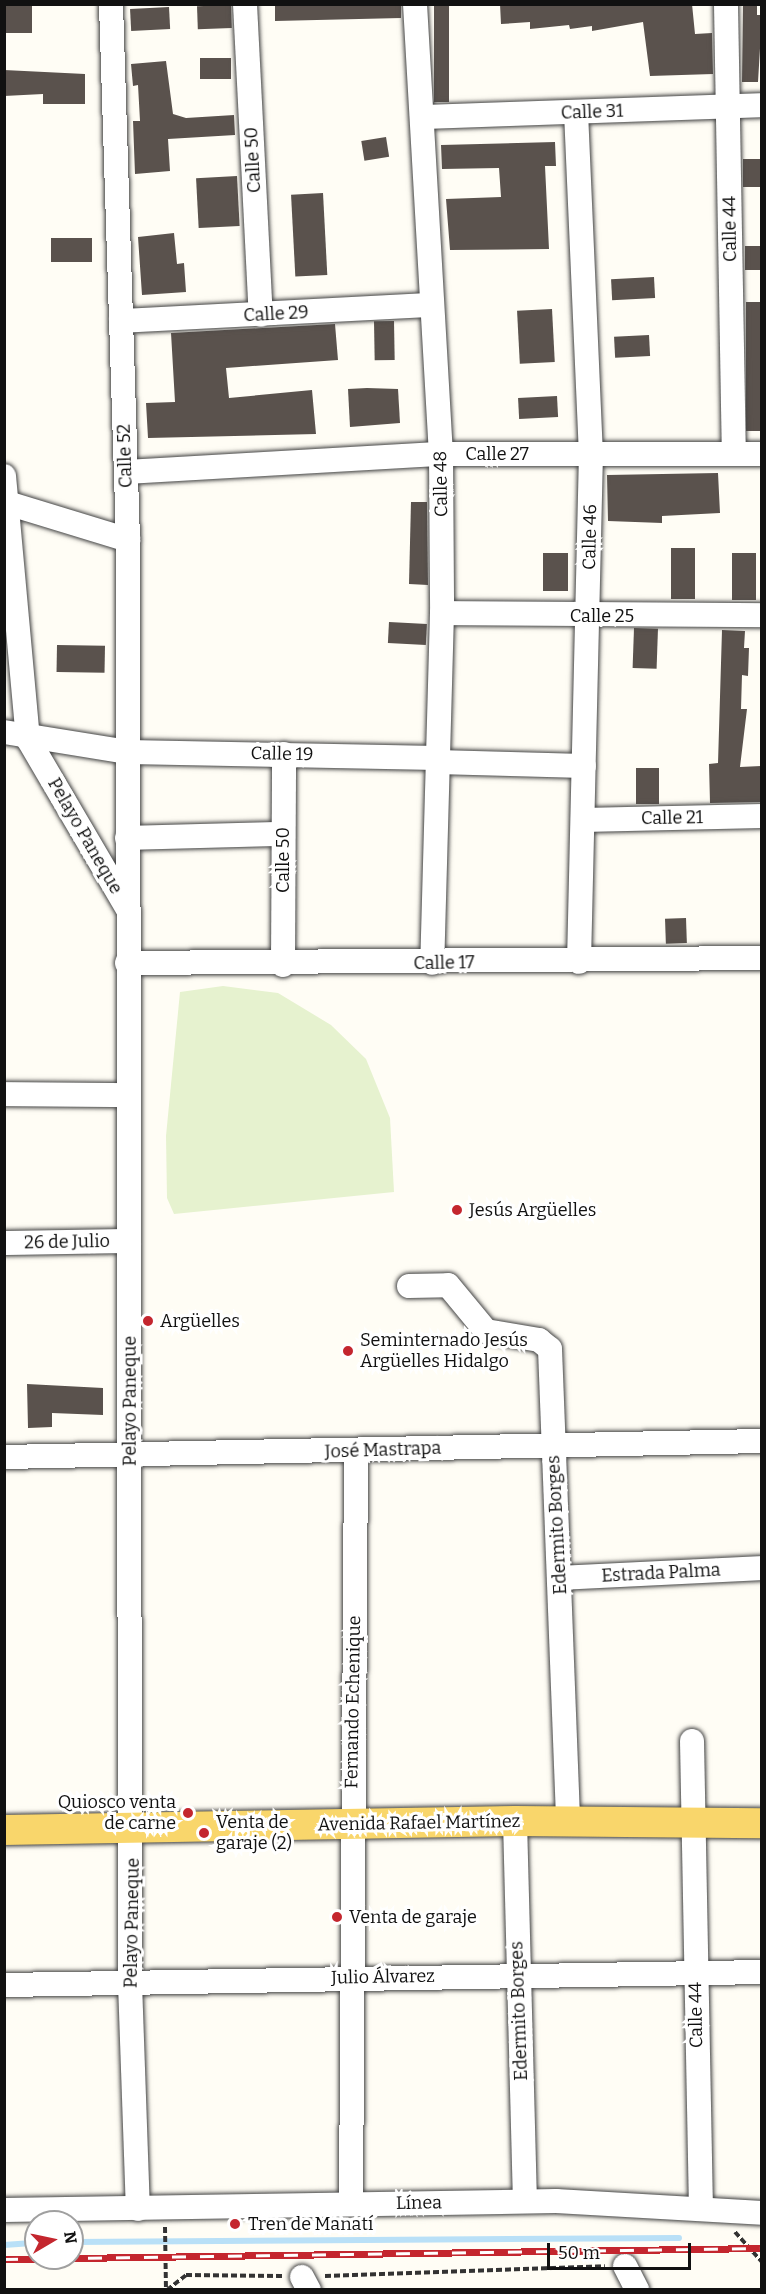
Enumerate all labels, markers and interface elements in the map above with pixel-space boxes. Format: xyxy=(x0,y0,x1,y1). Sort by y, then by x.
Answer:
street label: Calle 31 xyxy=(560,100,624,124)
street label: Calle 50 xyxy=(240,126,266,194)
street label: Calle 44 xyxy=(719,196,741,262)
street label: Calle 29 xyxy=(243,302,309,326)
street label: Calle 52 xyxy=(113,424,137,488)
street label: Calle 27 xyxy=(465,443,529,465)
street label: Calle 48 xyxy=(430,451,452,517)
street label: Calle 46 xyxy=(579,504,601,570)
street label: Calle 25 xyxy=(570,605,634,627)
street label: Calle 19 xyxy=(250,743,314,765)
street label: Pelayo Paneque xyxy=(43,774,127,898)
street label: Calle 21 xyxy=(641,807,703,829)
street label: Calle 50 xyxy=(272,827,294,893)
street label: Calle 17 xyxy=(413,952,475,974)
place label: Jesús Argüelles xyxy=(469,1199,596,1221)
marker: Jesús Argüelles xyxy=(450,1203,464,1217)
street label: 26 de Julio xyxy=(24,1230,110,1254)
place label: Argüelles xyxy=(160,1310,240,1332)
marker: Argüelles xyxy=(141,1314,155,1328)
place label: Seminternado Jesús Argüelles Hidalgo xyxy=(360,1330,528,1372)
street label: Pelayo Paneque xyxy=(119,1336,141,1466)
marker: Seminternado Jesús Argüelles Hidalgo xyxy=(341,1344,355,1358)
street label: José Mastrapa xyxy=(324,1437,442,1463)
street label: Edermito Borges xyxy=(543,1455,571,1595)
street label: Estrada Palma xyxy=(601,1559,721,1587)
street label: Fernando Echenique xyxy=(341,1615,365,1789)
place label: Quiosco venta de carne xyxy=(58,1792,176,1834)
marker: Quiosco venta de carne xyxy=(181,1806,195,1820)
street label: Avenida Rafael Martínez xyxy=(317,1810,521,1836)
place label: Venta de garaje (2) xyxy=(216,1812,292,1854)
marker: Venta de garaje (2) xyxy=(197,1826,211,1840)
street label: Pelayo Paneque xyxy=(120,1858,144,1988)
place label: Venta de garaje xyxy=(349,1906,477,1928)
marker: Venta de garaje xyxy=(330,1910,344,1924)
street label: Edermito Borges xyxy=(506,1941,532,2081)
street label: Julio Álvarez xyxy=(331,1965,435,1989)
street label: Calle 44 xyxy=(685,1982,707,2048)
street label: Línea xyxy=(396,2192,442,2214)
north arrow xyxy=(24,2210,84,2270)
place label: Tren de Manatí xyxy=(248,2213,373,2235)
marker: Tren de Manatí xyxy=(226,2215,244,2233)
text: N xyxy=(60,2230,81,2245)
scale bar xyxy=(550,2231,694,2269)
text: 50 m xyxy=(558,2242,600,2264)

